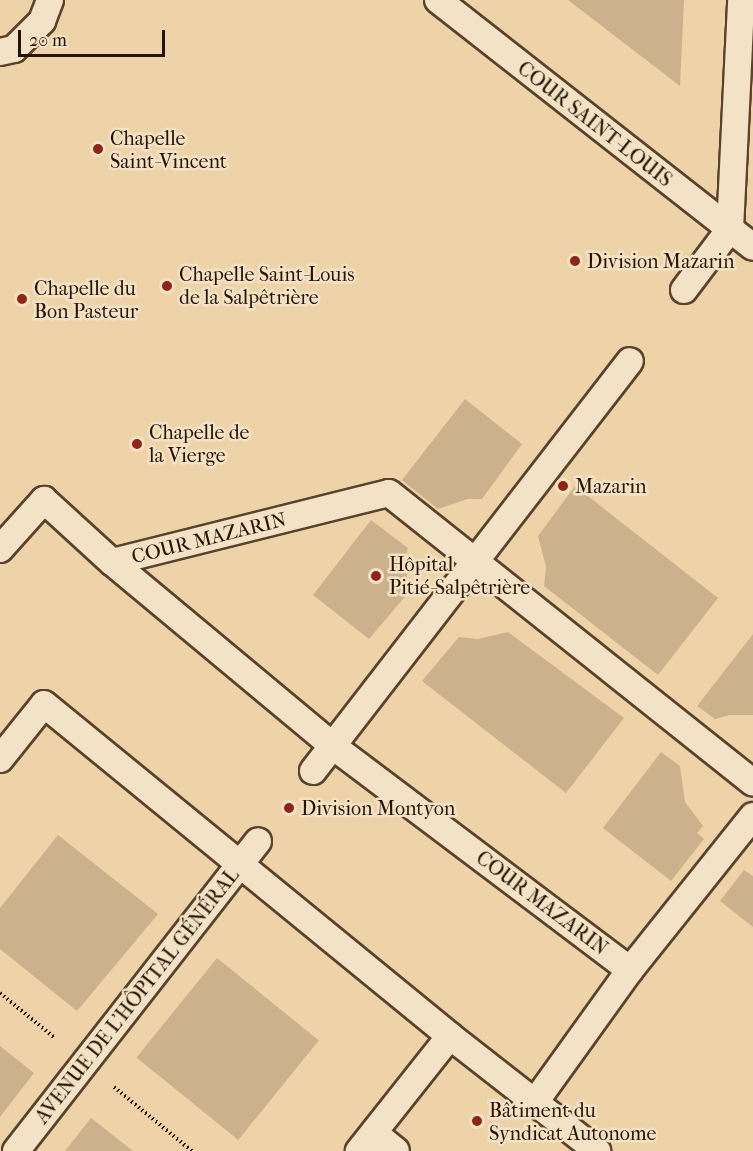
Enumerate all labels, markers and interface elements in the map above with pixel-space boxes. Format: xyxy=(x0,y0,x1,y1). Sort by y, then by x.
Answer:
scale bar xyxy=(21,18,168,56)
text: 20 m xyxy=(29,30,67,51)
street label: COUR SAINT-LOUIS xyxy=(513,56,677,192)
place label: Chapelle Saint-Vincent xyxy=(110,126,227,173)
marker: Chapelle Saint-Vincent xyxy=(91,142,105,156)
place label: Division Mazarin xyxy=(587,249,734,273)
marker: Division Mazarin xyxy=(568,254,582,268)
place label: Chapelle Saint-Louis de la Salpêtrière xyxy=(179,262,355,309)
place label: Chapelle du Bon Pasteur xyxy=(34,276,138,323)
marker: Chapelle Saint-Louis de la Salpêtrière xyxy=(160,279,174,293)
marker: Chapelle du Bon Pasteur xyxy=(15,292,29,306)
place label: Chapelle de la Vierge xyxy=(149,420,249,467)
marker: Chapelle de la Vierge xyxy=(130,437,144,451)
place label: Mazarin xyxy=(575,474,647,498)
marker: Mazarin xyxy=(556,479,570,493)
street label: COUR MAZARIN xyxy=(129,507,289,569)
place label: Hôpital Pitié-Salpêtrière xyxy=(389,552,530,599)
marker: Hôpital Pitié-Salpêtrière xyxy=(367,567,385,585)
place label: Division Montyon xyxy=(301,796,455,820)
marker: Division Montyon xyxy=(282,801,296,815)
street label: COUR MAZARIN xyxy=(471,846,613,960)
street label: AVENUE DE L'HÔPITAL GÉNÉRAL xyxy=(30,864,244,1128)
place label: Bâtiment du Syndicat Autonome xyxy=(489,1098,656,1145)
marker: Bâtiment du Syndicat Autonome xyxy=(470,1114,484,1128)

